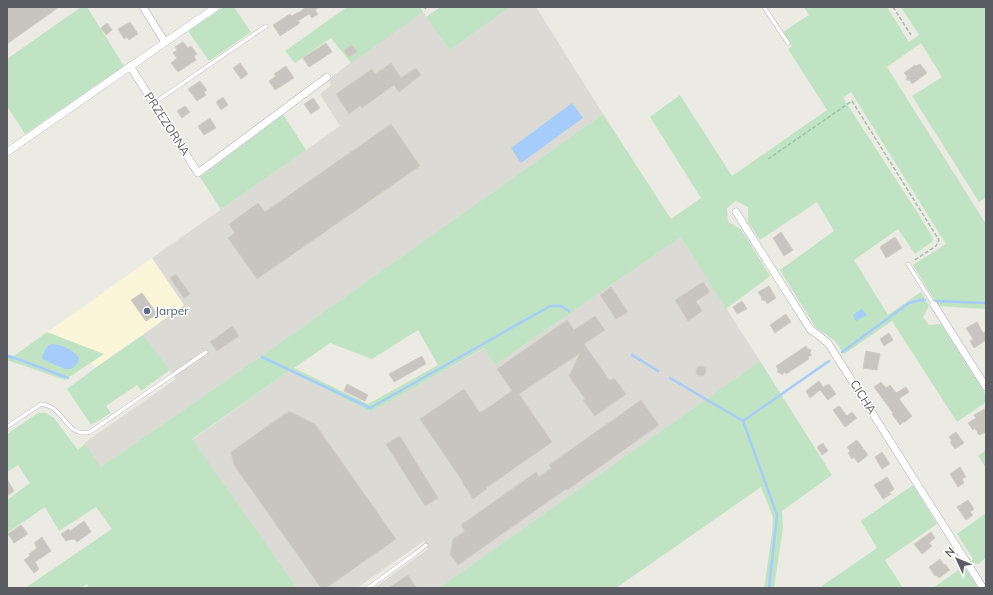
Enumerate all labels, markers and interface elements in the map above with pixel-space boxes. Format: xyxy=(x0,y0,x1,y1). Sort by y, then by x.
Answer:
street label: PRZEZORNA xyxy=(141,89,194,158)
place label: Jarper xyxy=(155,303,189,318)
marker: Jarper xyxy=(142,306,152,316)
street label: CICHA xyxy=(847,377,880,417)
north arrow xyxy=(937,539,977,579)
text: N xyxy=(942,544,958,560)

